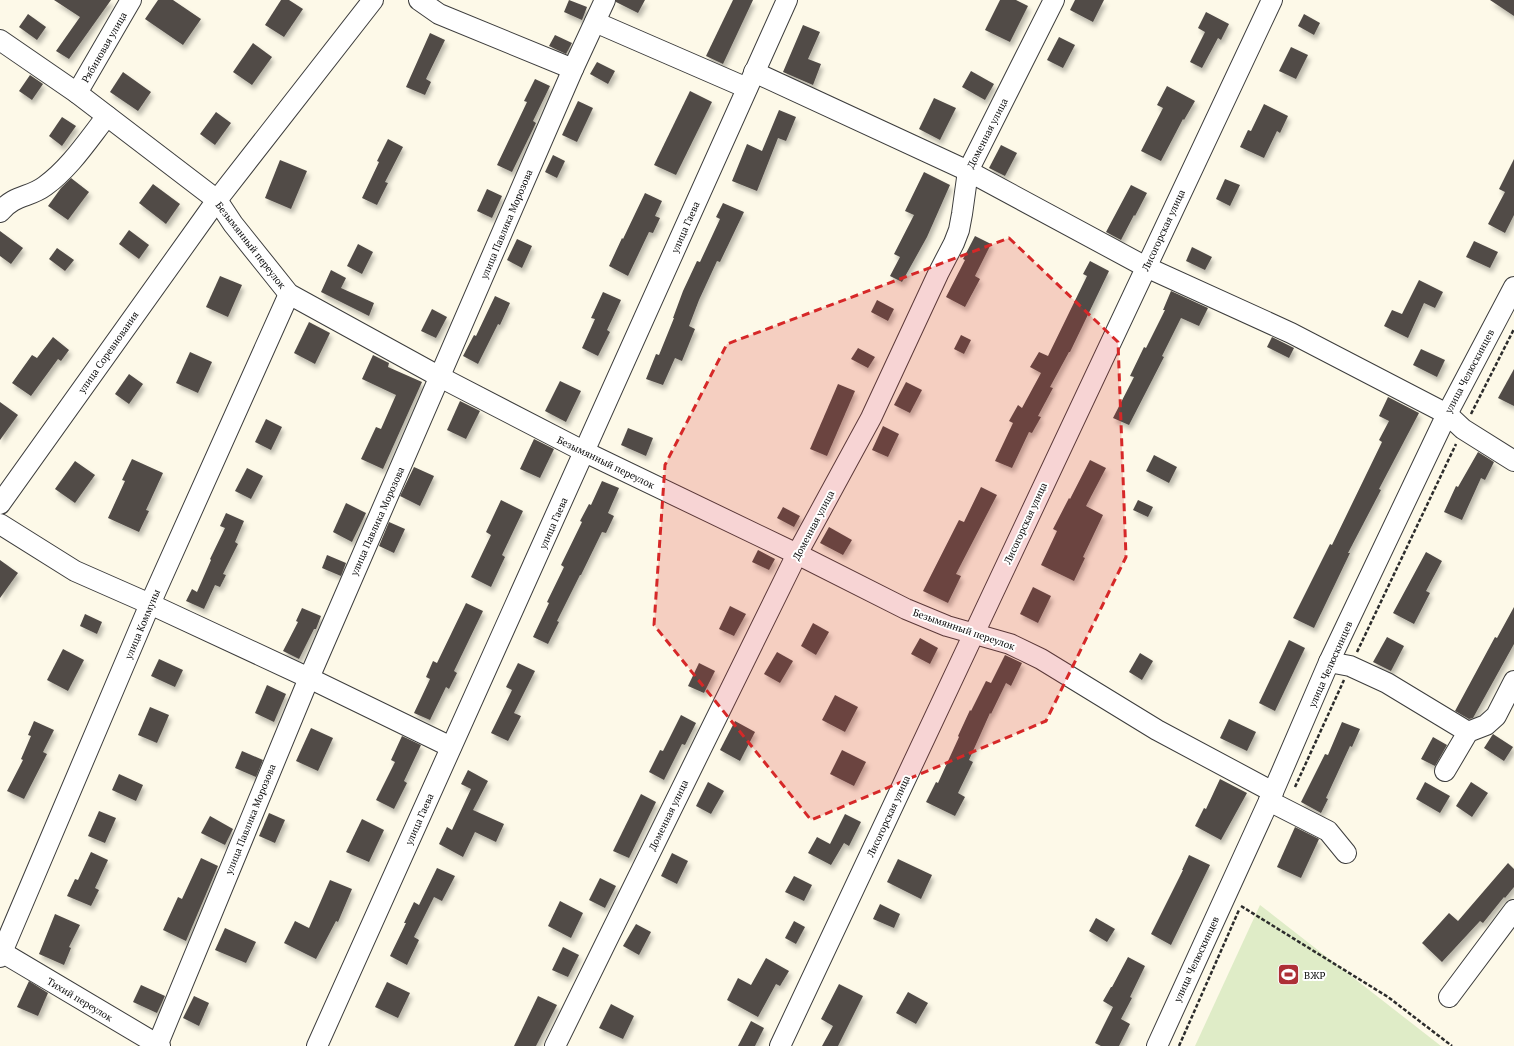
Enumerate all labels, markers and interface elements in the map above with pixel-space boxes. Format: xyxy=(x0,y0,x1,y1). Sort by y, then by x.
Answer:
street label: Рябиновая улица xyxy=(79,10,130,85)
street label: Доменная улица xyxy=(964,96,1011,171)
street label: улица Павлика Морозова xyxy=(477,167,535,282)
street label: Лисогорская улица xyxy=(1138,187,1188,274)
street label: Безымянный переулок xyxy=(213,199,289,292)
street label: улица Гаева xyxy=(668,199,703,256)
street label: улица Соревнования xyxy=(75,309,142,397)
street label: улица Челюскинцев xyxy=(1441,327,1497,416)
street label: Безымянный переулок xyxy=(555,433,657,492)
street label: улица Павлика Морозова xyxy=(347,465,407,579)
street label: Лисогорская улица xyxy=(1000,480,1050,567)
street label: Доменная улица xyxy=(790,488,837,562)
street label: улица Гаева xyxy=(536,495,571,552)
street label: улица Коммуны xyxy=(121,587,163,662)
street label: Безымянный переулок xyxy=(911,606,1017,653)
street label: улица Челюскинцев xyxy=(1305,619,1355,710)
street label: улица Павлика Морозова xyxy=(222,762,279,877)
street label: Лисогорская улица xyxy=(863,773,913,860)
street label: Доменная улица xyxy=(646,778,691,853)
street label: улица Гаева xyxy=(402,791,437,848)
street label: улица Челюскинцев xyxy=(1170,914,1222,1005)
sports icon: ВЖР xyxy=(1276,962,1302,988)
place label: ВЖР xyxy=(1304,969,1326,982)
street label: Тихий переулок xyxy=(44,975,116,1025)

